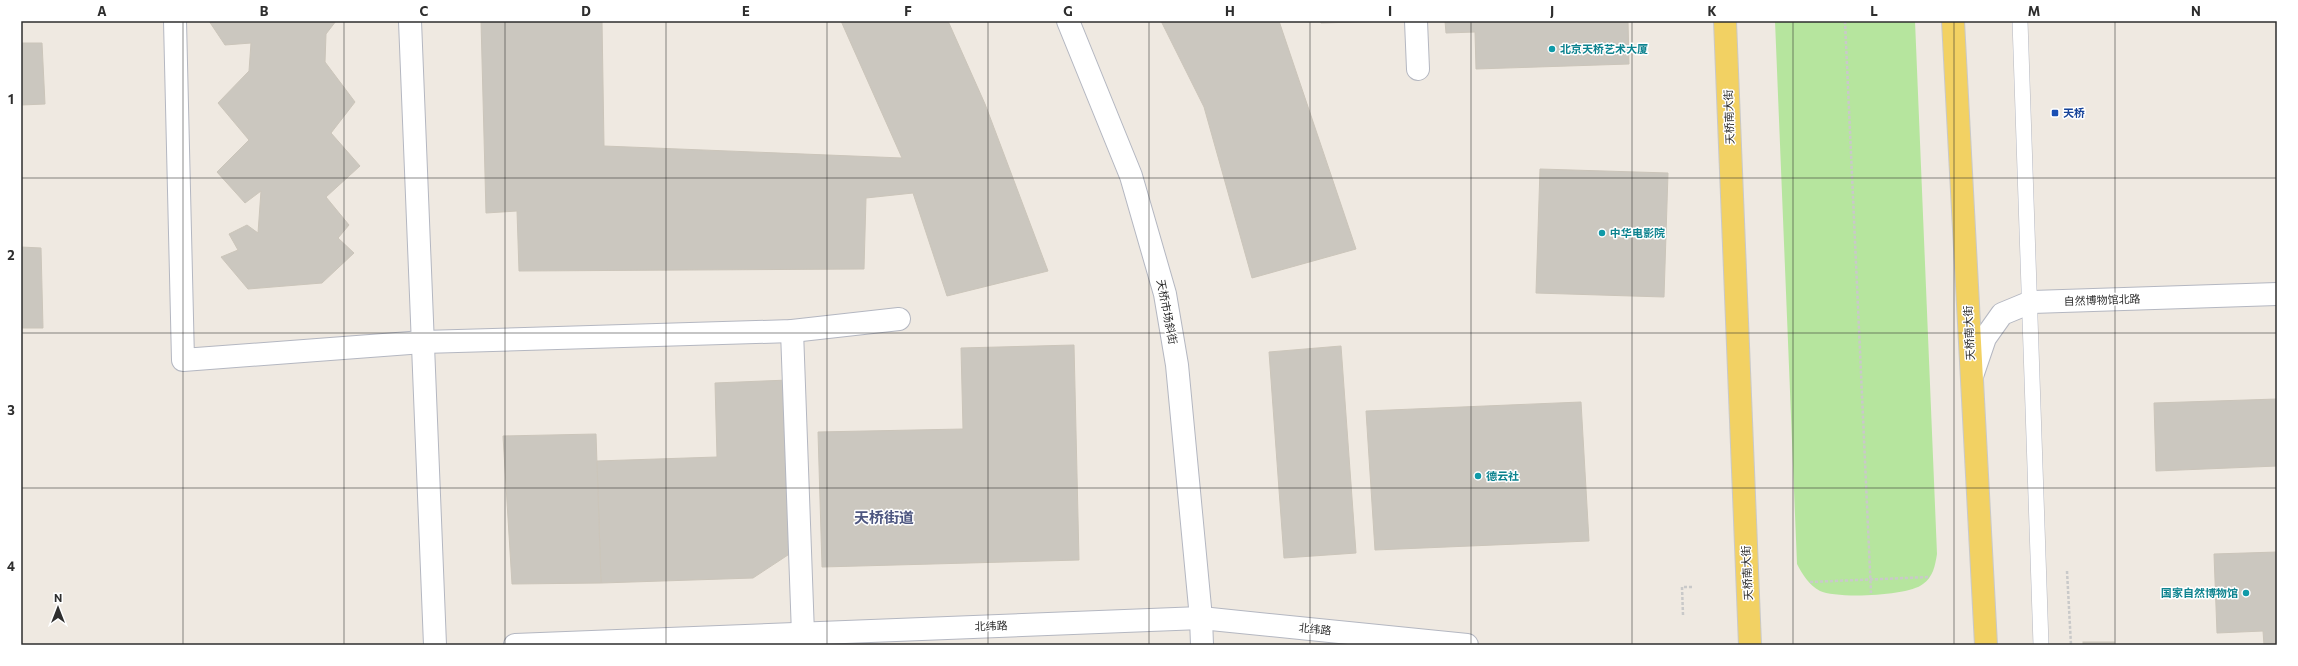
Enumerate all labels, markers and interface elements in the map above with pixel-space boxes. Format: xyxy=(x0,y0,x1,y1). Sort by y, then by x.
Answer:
text: A xyxy=(97,3,107,19)
text: B xyxy=(260,3,269,19)
text: C xyxy=(420,3,429,19)
text: D xyxy=(581,3,591,19)
text: E xyxy=(742,3,750,19)
text: F xyxy=(904,3,912,19)
text: G xyxy=(1063,3,1073,19)
text: H xyxy=(1225,3,1235,19)
text: I xyxy=(1388,3,1392,19)
text: J xyxy=(1550,3,1554,19)
text: K xyxy=(1707,3,1717,19)
text: L xyxy=(1870,3,1878,19)
text: M xyxy=(2028,3,2040,19)
text: N xyxy=(2191,3,2201,19)
place label: 北京天桥艺术大厦 xyxy=(1560,42,1648,55)
marker: 北京天桥艺术大厦 xyxy=(1547,44,1557,54)
street label: 天桥南大街 xyxy=(1721,89,1736,145)
text: 1 xyxy=(8,91,14,107)
place label: 天桥 xyxy=(2063,106,2085,119)
marker: 天桥 xyxy=(2050,108,2060,118)
place label: 中华电影院 xyxy=(1610,226,1665,239)
marker: 中华电影院 xyxy=(1597,228,1607,238)
text: 2 xyxy=(7,247,15,263)
street label: 天桥市场斜街 xyxy=(1155,278,1180,346)
street label: 自然博物馆北路 xyxy=(2063,292,2141,307)
street label: 天桥南大街 xyxy=(1961,305,1976,361)
text: 3 xyxy=(7,402,15,418)
place label: 德云社 xyxy=(1486,469,1519,482)
marker: 德云社 xyxy=(1473,471,1483,481)
district label: 天桥街道 xyxy=(854,508,914,526)
street label: 天桥南大街 xyxy=(1739,545,1754,601)
text: 4 xyxy=(7,558,15,574)
place label: 国家自然博物馆 xyxy=(2161,586,2238,599)
north arrow xyxy=(38,588,78,628)
marker: 国家自然博物馆 xyxy=(2241,588,2251,598)
text: N xyxy=(54,591,62,604)
street label: 北纬路 xyxy=(974,618,1008,633)
street label: 北纬路 xyxy=(1298,620,1332,637)

